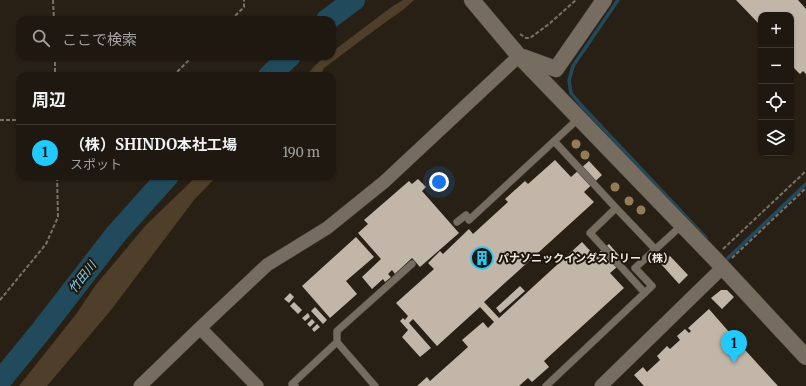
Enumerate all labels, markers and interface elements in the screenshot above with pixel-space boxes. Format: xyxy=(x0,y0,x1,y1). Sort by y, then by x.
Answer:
map controls xyxy=(758,12,794,156)
button: + xyxy=(758,12,794,48)
search box xyxy=(16,16,336,60)
icon: search xyxy=(30,27,52,49)
text: ここで検索 xyxy=(62,30,137,49)
button: − xyxy=(758,48,794,84)
button: locate xyxy=(758,84,794,120)
text: 周辺 xyxy=(32,89,66,111)
button: layers xyxy=(758,120,794,156)
text: （株）SHINDO本社工場 xyxy=(70,135,237,154)
text: 1 xyxy=(42,144,48,161)
text: 190 m xyxy=(283,144,320,161)
text: スポット xyxy=(70,156,122,173)
your location xyxy=(429,172,449,192)
building icon: パナソニックインダストリー（株） xyxy=(469,245,495,271)
place label: パナソニックインダストリー（株） xyxy=(498,251,674,265)
water label: 竹田川 xyxy=(65,257,100,296)
pin: 1 xyxy=(721,330,747,363)

